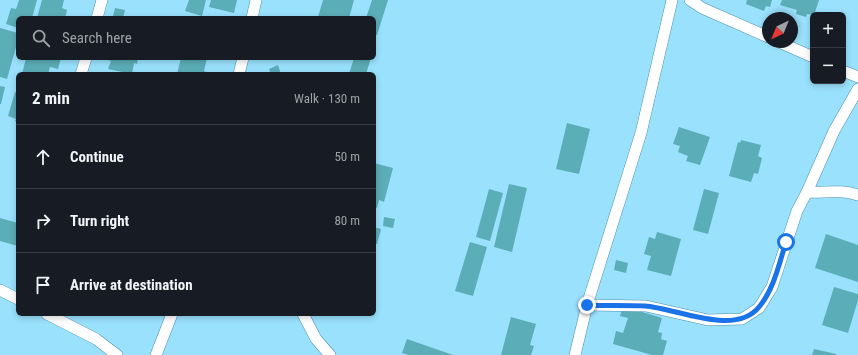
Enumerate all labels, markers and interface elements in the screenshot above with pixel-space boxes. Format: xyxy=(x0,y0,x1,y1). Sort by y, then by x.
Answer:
north arrow xyxy=(762,12,798,48)
map controls xyxy=(810,12,846,84)
button: + xyxy=(810,12,846,48)
search box xyxy=(16,16,376,60)
icon: search xyxy=(30,27,52,49)
text: Search here xyxy=(62,29,132,47)
button: − xyxy=(810,48,846,84)
text: 2 min xyxy=(32,88,70,108)
text: Walk · 130 m xyxy=(294,91,360,106)
icon: ahead xyxy=(32,146,54,168)
text: Continue xyxy=(70,148,124,166)
text: 50 m xyxy=(334,149,360,164)
icon: right xyxy=(32,210,54,232)
text: Turn right xyxy=(70,212,129,230)
text: 80 m xyxy=(334,213,360,228)
route start xyxy=(777,233,795,251)
icon: arrive xyxy=(32,274,54,296)
text: Arrive at destination xyxy=(70,276,193,294)
route end xyxy=(578,296,596,314)

